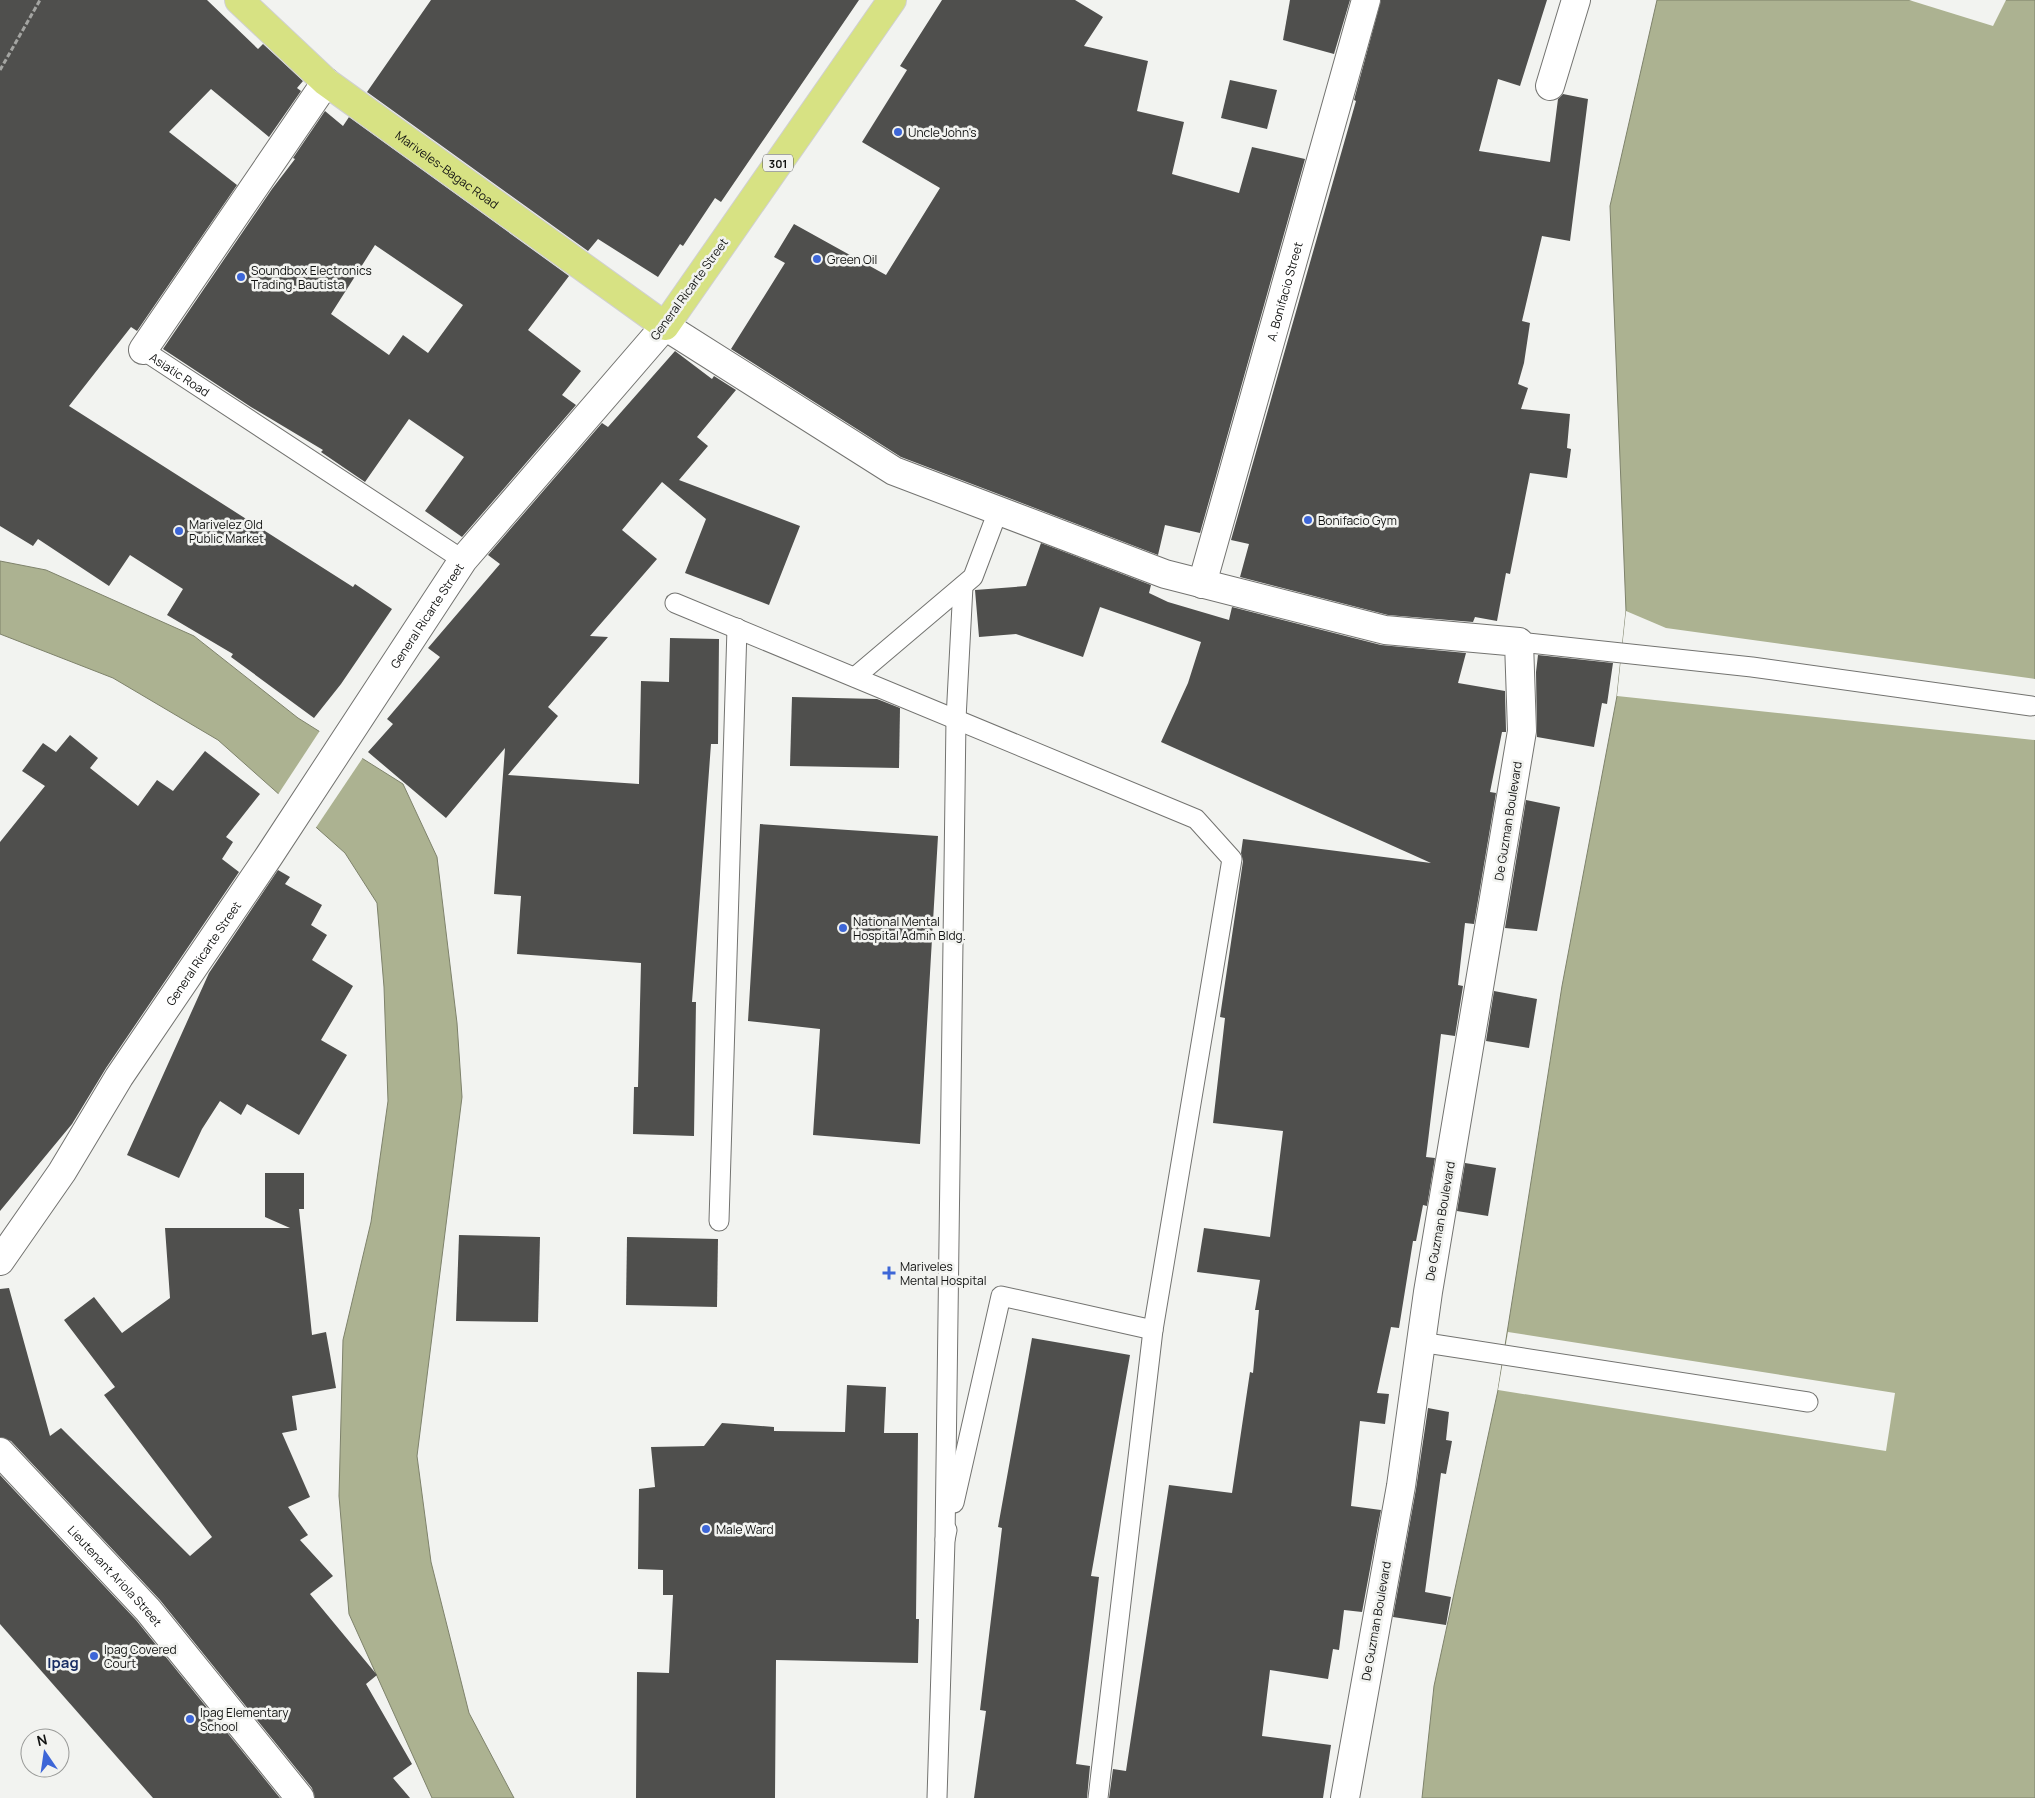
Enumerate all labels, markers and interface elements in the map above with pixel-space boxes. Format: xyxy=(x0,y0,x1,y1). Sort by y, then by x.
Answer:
place label: Uncle John's xyxy=(908,124,977,141)
street label: Mariveles-Bagac Road xyxy=(392,126,502,212)
marker: Uncle John's xyxy=(892,126,904,138)
road number: 301 xyxy=(763,154,793,172)
street label: General Ricarte Street xyxy=(646,234,732,344)
street label: A. Bonifacio Street xyxy=(1262,240,1306,343)
place label: Green Oil xyxy=(827,251,877,268)
marker: Green Oil xyxy=(811,253,823,265)
place label: Soundbox Electronics Trading. Bautista xyxy=(251,262,372,293)
marker: Soundbox Electronics Trading. Bautista xyxy=(235,271,247,283)
street label: Asiatic Road xyxy=(146,348,213,400)
place label: Bonifacio Gym xyxy=(1318,512,1397,529)
marker: Bonifacio Gym xyxy=(1302,514,1314,526)
place label: Marivelez Old Public Market xyxy=(189,516,264,547)
marker: Marivelez Old Public Market xyxy=(173,525,185,537)
street label: General Ricarte Street xyxy=(386,559,468,671)
street label: De Guzman Boulevard xyxy=(1490,760,1526,882)
street label: General Ricarte Street xyxy=(162,897,245,1009)
place label: National Mental Hospital Admin Bldg. xyxy=(853,913,966,944)
marker: National Mental Hospital Admin Bldg. xyxy=(837,922,849,934)
street label: De Guzman Boulevard xyxy=(1421,1160,1459,1282)
place label: Mariveles Mental Hospital xyxy=(900,1258,986,1289)
marker: Mariveles Mental Hospital xyxy=(882,1266,896,1280)
street label: Lieutenant Ariola Street xyxy=(64,1521,166,1630)
place label: Male Ward xyxy=(716,1521,774,1538)
marker: Male Ward xyxy=(700,1523,712,1535)
street label: De Guzman Boulevard xyxy=(1357,1560,1395,1682)
place label: Ipag Covered Court xyxy=(104,1641,177,1672)
marker: Ipag Covered Court xyxy=(88,1650,100,1662)
district label: Ipag xyxy=(47,1652,79,1673)
place label: Ipag Elementary School xyxy=(200,1704,289,1735)
marker: Ipag Elementary School xyxy=(184,1713,196,1725)
north arrow xyxy=(20,1728,70,1778)
text: N xyxy=(35,1729,49,1750)

